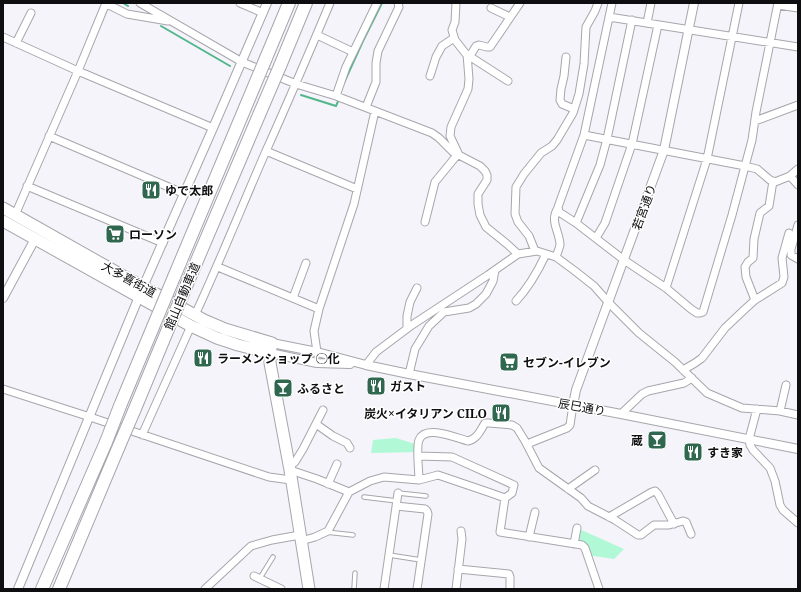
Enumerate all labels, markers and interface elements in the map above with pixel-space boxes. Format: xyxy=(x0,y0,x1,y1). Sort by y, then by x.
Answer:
restaurant icon: ゆで太郎 xyxy=(140,179,162,201)
place label: ゆで太郎 xyxy=(165,182,213,199)
street label: 若宮通り xyxy=(628,182,660,232)
supermarket icon: ローソン xyxy=(104,223,126,245)
place label: ローソン xyxy=(129,226,177,243)
street label: 大多喜街道 xyxy=(99,257,159,301)
street label: 館山自動車道 xyxy=(160,260,204,332)
restaurant icon: ラーメンショップ ◯化 xyxy=(192,347,214,369)
place label: ラーメンショップ ◯化 xyxy=(217,350,340,367)
supermarket icon: セブン-イレブン xyxy=(498,351,520,373)
place label: セブン-イレブン xyxy=(523,354,611,371)
restaurant icon: ガスト xyxy=(365,375,387,397)
bar icon: ふるさと xyxy=(272,377,294,399)
place label: ガスト xyxy=(390,378,426,395)
place label: ふるさと xyxy=(297,380,345,397)
street label: 辰巳通り xyxy=(557,394,607,420)
restaurant icon: 炭火×イタリアン CILO xyxy=(490,402,512,424)
place label: 炭火×イタリアン CILO xyxy=(364,405,487,422)
bar icon: 蔵 xyxy=(646,429,668,451)
place label: 蔵 xyxy=(631,432,643,449)
restaurant icon: すき家 xyxy=(682,441,704,463)
place label: すき家 xyxy=(707,444,743,461)

